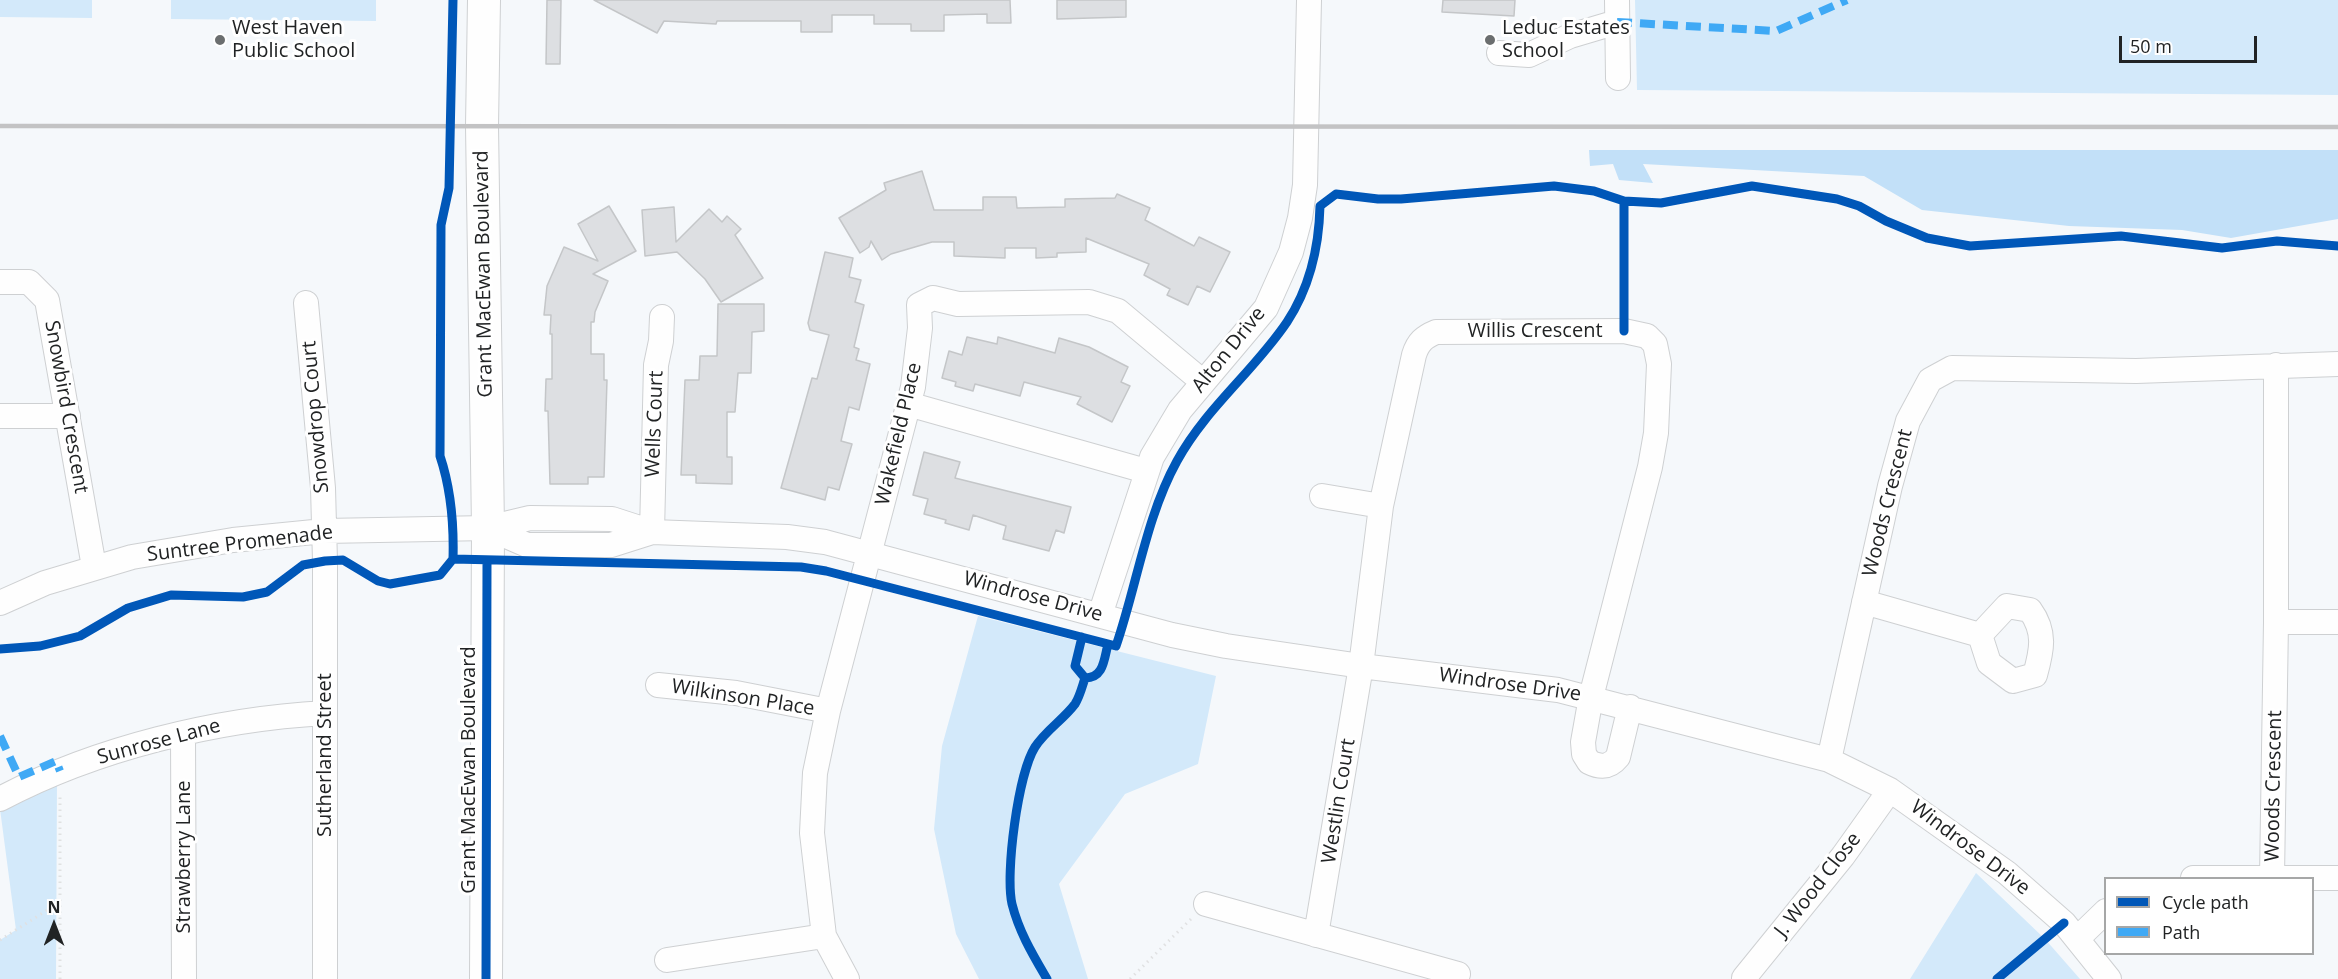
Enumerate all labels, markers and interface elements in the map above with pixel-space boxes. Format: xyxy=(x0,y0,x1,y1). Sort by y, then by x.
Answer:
place label: West Haven Public School xyxy=(232,16,355,63)
place label: Leduc Estates School xyxy=(1502,16,1630,63)
scale bar xyxy=(2122,24,2260,62)
marker: West Haven Public School xyxy=(213,33,227,47)
marker: Leduc Estates School xyxy=(1483,33,1497,47)
text: 50 m xyxy=(2130,34,2172,58)
street label: Grant MacEwan Boulevard xyxy=(470,150,498,398)
street label: Alton Drive xyxy=(1187,302,1271,398)
street label: Snowbird Crescent xyxy=(39,319,93,495)
street label: Willis Crescent xyxy=(1467,319,1603,343)
street label: Snowdrop Court xyxy=(297,340,335,494)
street label: Wakefield Place xyxy=(871,360,927,508)
street label: Wells Court xyxy=(641,370,669,478)
street label: Woods Crescent xyxy=(1858,427,1918,579)
street label: Suntree Promenade xyxy=(146,521,334,567)
street label: Windrose Drive xyxy=(961,567,1105,627)
street label: Grant MacEwan Boulevard xyxy=(457,646,481,894)
street label: Windrose Drive xyxy=(1437,663,1583,707)
street label: Sutherland Street xyxy=(313,673,337,837)
street label: Wilkinson Place xyxy=(670,675,816,721)
street label: Woods Crescent xyxy=(2261,710,2287,862)
street label: Sunrose Lane xyxy=(95,714,223,770)
street label: Westlin Court xyxy=(1317,737,1361,865)
street label: Strawberry Lane xyxy=(172,781,196,933)
street label: Windrose Drive xyxy=(1906,795,2034,901)
street label: J. Wood Close xyxy=(1770,828,1866,942)
legend xyxy=(2104,877,2314,955)
text: Cycle path xyxy=(2162,890,2249,914)
north arrow xyxy=(24,895,84,955)
text: N xyxy=(47,896,61,918)
text: Path xyxy=(2162,920,2200,944)

